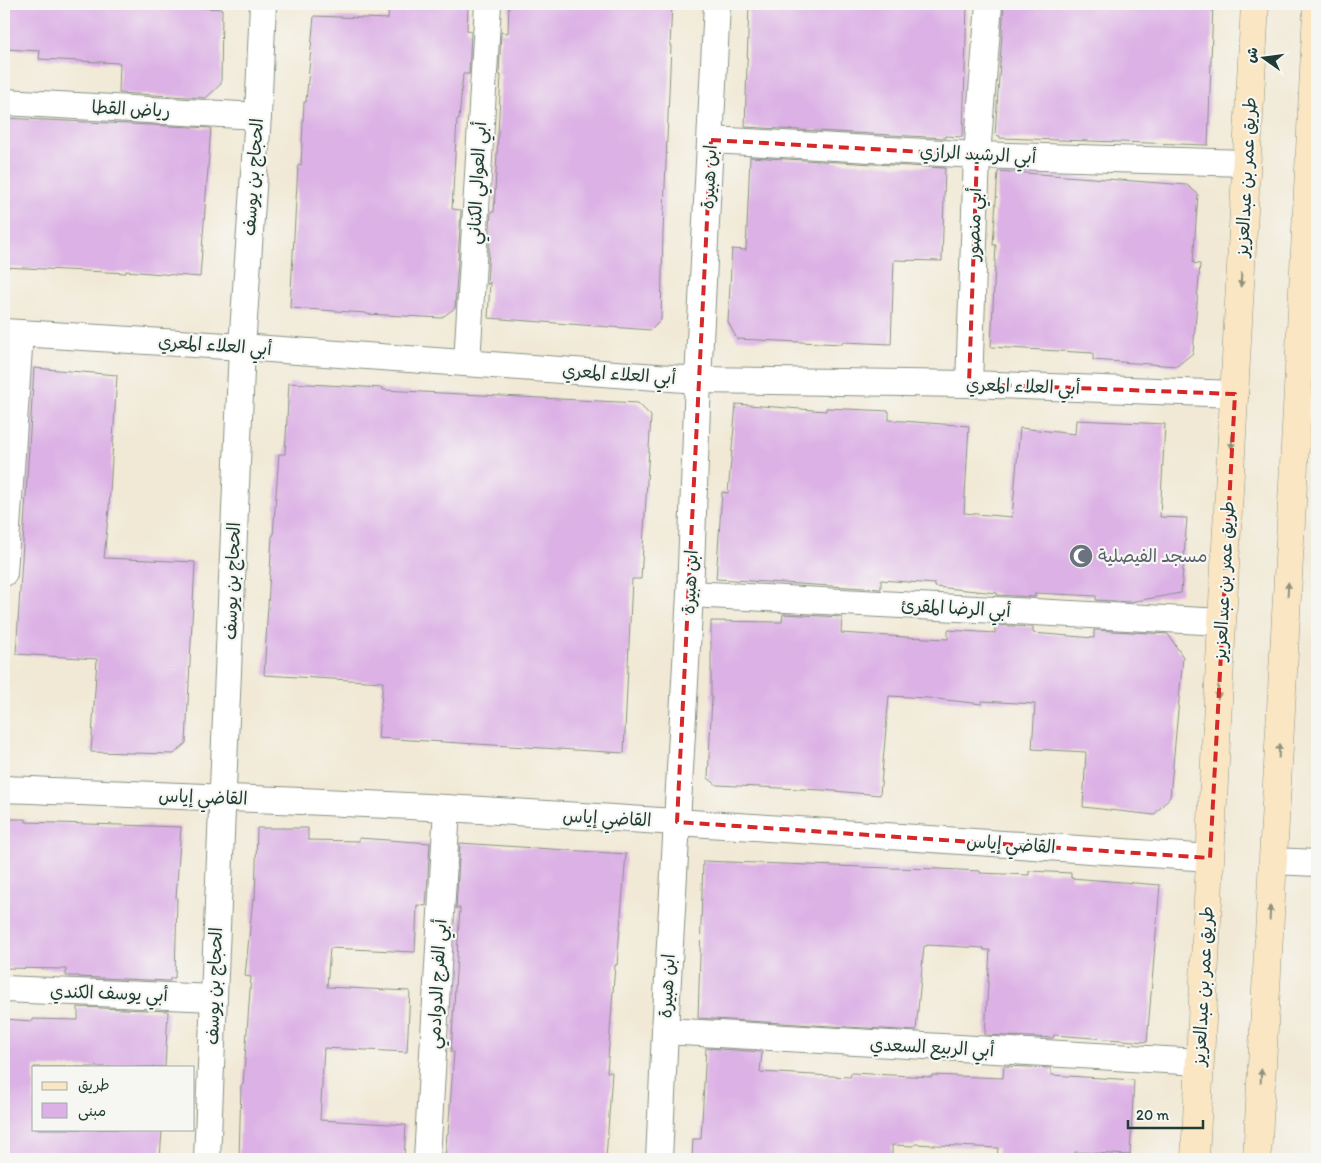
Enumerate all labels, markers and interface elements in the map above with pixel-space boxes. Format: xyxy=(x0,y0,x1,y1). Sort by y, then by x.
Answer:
north arrow xyxy=(1238,32,1288,82)
text: ش xyxy=(1242,45,1262,65)
street label: رياض القطا xyxy=(91,96,171,122)
street label: طريق عمر بن عبدالعزيز xyxy=(1231,96,1261,260)
street label: الحجاج بن يوسف xyxy=(238,117,269,237)
street label: أبي العوالي الكناني xyxy=(463,120,496,245)
street label: أبي الرشيد الرازي xyxy=(919,140,1037,173)
street label: ابن هبيرة xyxy=(696,144,722,210)
street label: أبي منصور xyxy=(962,187,991,263)
one-way arrow xyxy=(1236,272,1244,288)
street label: أبي العلاء المعري xyxy=(157,330,273,365)
street label: أبي العلاء المعري xyxy=(561,359,677,394)
street label: أبي العلاء المعري xyxy=(965,373,1081,404)
one-way arrow xyxy=(1227,434,1235,450)
street label: طريق عمر بن عبدالعزيز xyxy=(1209,500,1239,664)
street label: الحجاج بن يوسف xyxy=(219,522,246,640)
mosque icon: مسجد الفيصلية xyxy=(1068,543,1094,569)
place label: مسجد الفيصلية xyxy=(1098,545,1208,567)
street label: ابن هبيرة xyxy=(677,549,703,615)
one-way arrow xyxy=(1284,581,1292,597)
street label: أبي الرضا المقرئ xyxy=(900,594,1012,627)
one-way arrow xyxy=(1214,684,1222,700)
one-way arrow xyxy=(1275,743,1283,759)
street label: القاضي إياس xyxy=(158,784,248,815)
street label: القاضي إياس xyxy=(562,805,652,836)
street label: القاضي إياس xyxy=(965,830,1056,863)
street label: طريق عمر بن عبدالعزيز xyxy=(1188,905,1218,1069)
one-way arrow xyxy=(1266,905,1274,921)
street label: أبي الفرج الدوادمي xyxy=(423,918,456,1050)
street label: الحجاج بن يوسف xyxy=(201,927,228,1045)
street label: ابن هبيرة xyxy=(654,953,680,1019)
street label: أبي يوسف الكندي xyxy=(49,980,169,1011)
street label: أبي الربيع السعدي xyxy=(869,1033,995,1066)
legend xyxy=(32,1066,195,1130)
one-way arrow xyxy=(1258,1067,1266,1083)
text: طريق xyxy=(78,1076,110,1094)
scale bar xyxy=(1128,1098,1204,1130)
text: مبنى xyxy=(78,1102,106,1121)
text: 20 m xyxy=(1136,1106,1170,1124)

